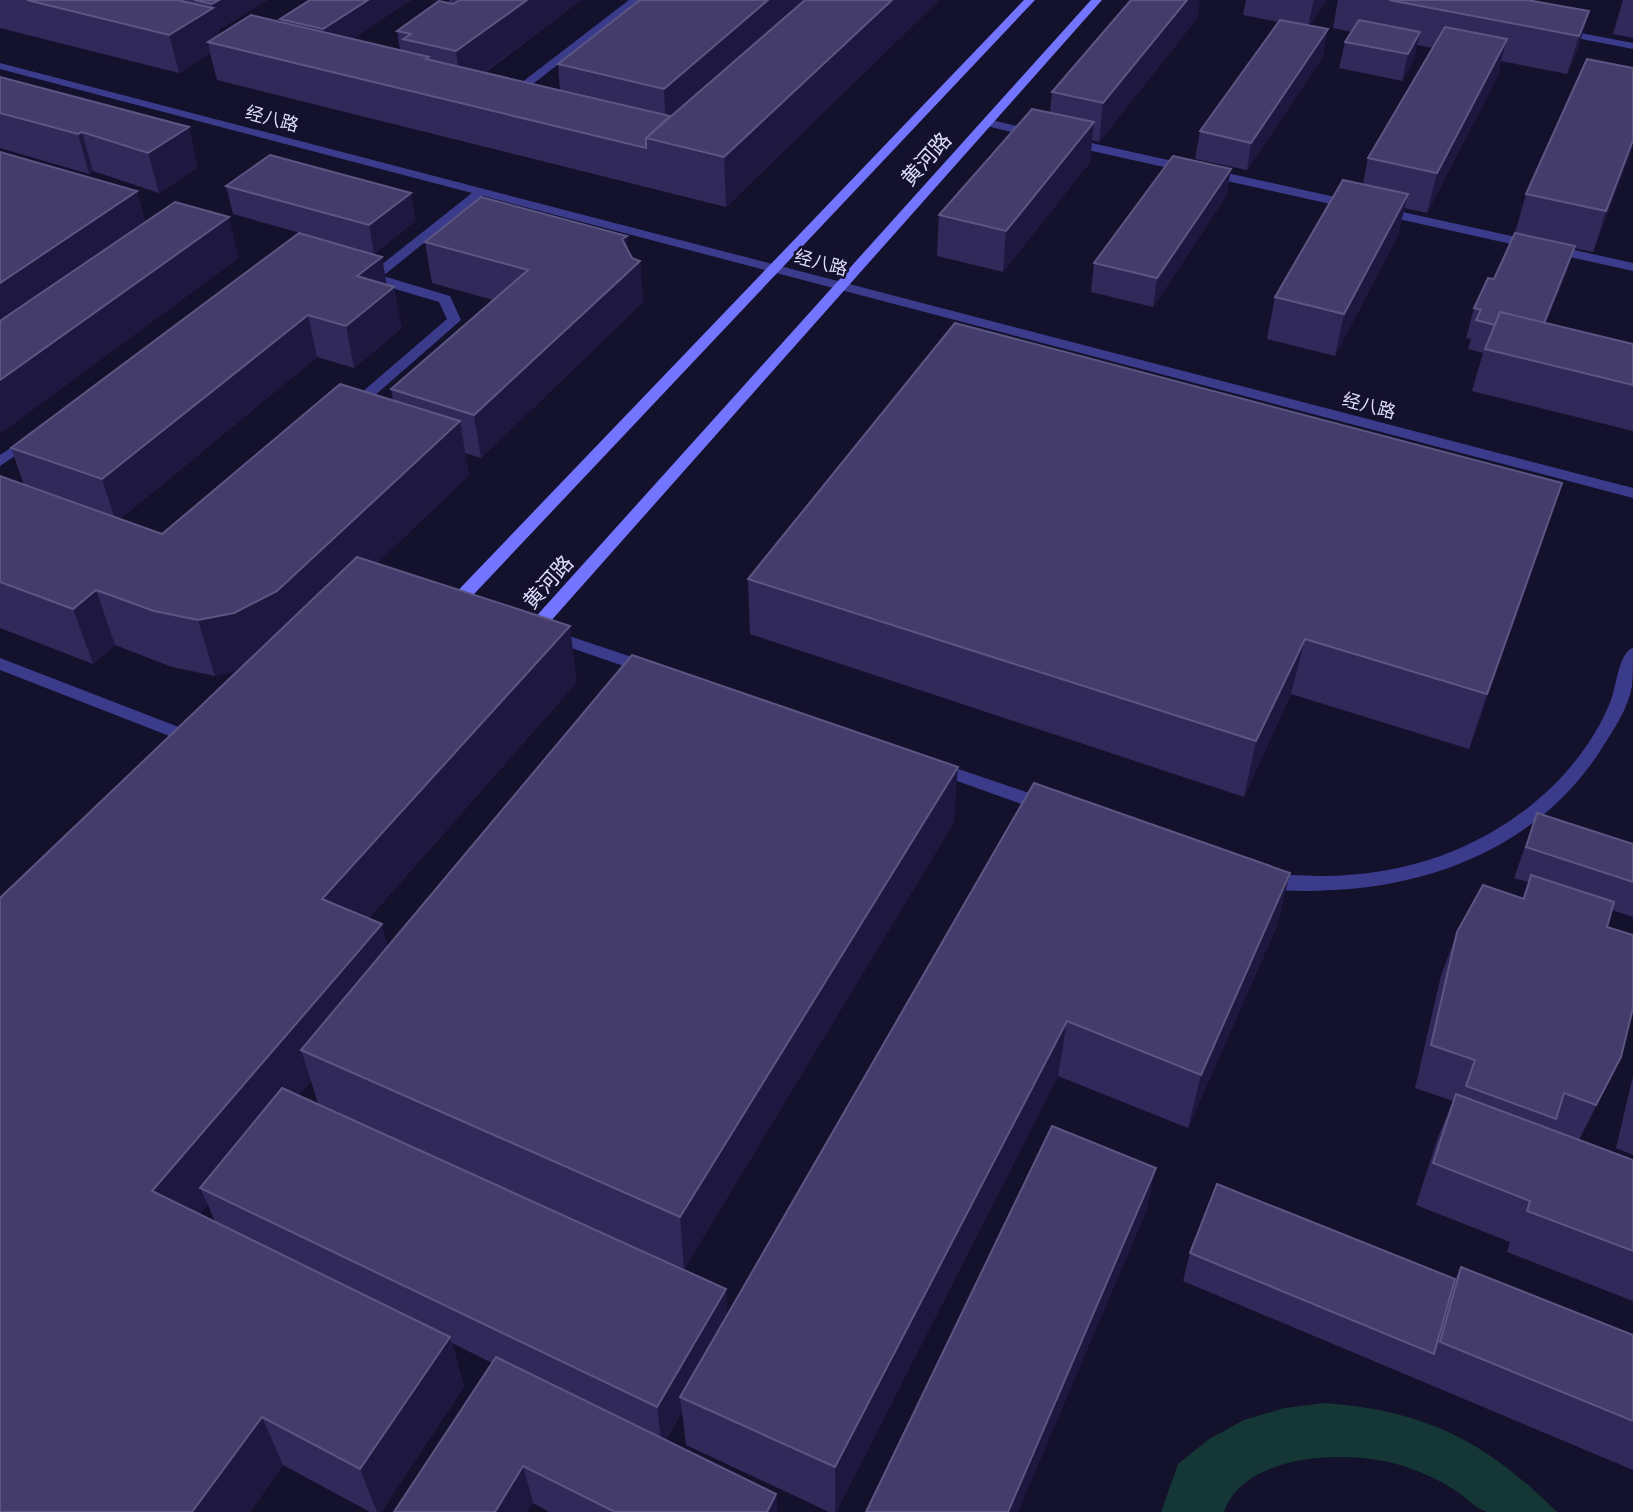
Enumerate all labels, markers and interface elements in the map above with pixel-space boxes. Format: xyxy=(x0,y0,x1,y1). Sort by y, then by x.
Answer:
street label: 经八路 xyxy=(243,101,301,137)
street label: 黄河路 xyxy=(896,127,956,191)
street label: 经八路 xyxy=(792,245,850,281)
street label: 经八路 xyxy=(1340,388,1398,424)
street label: 黄河路 xyxy=(518,550,578,614)

